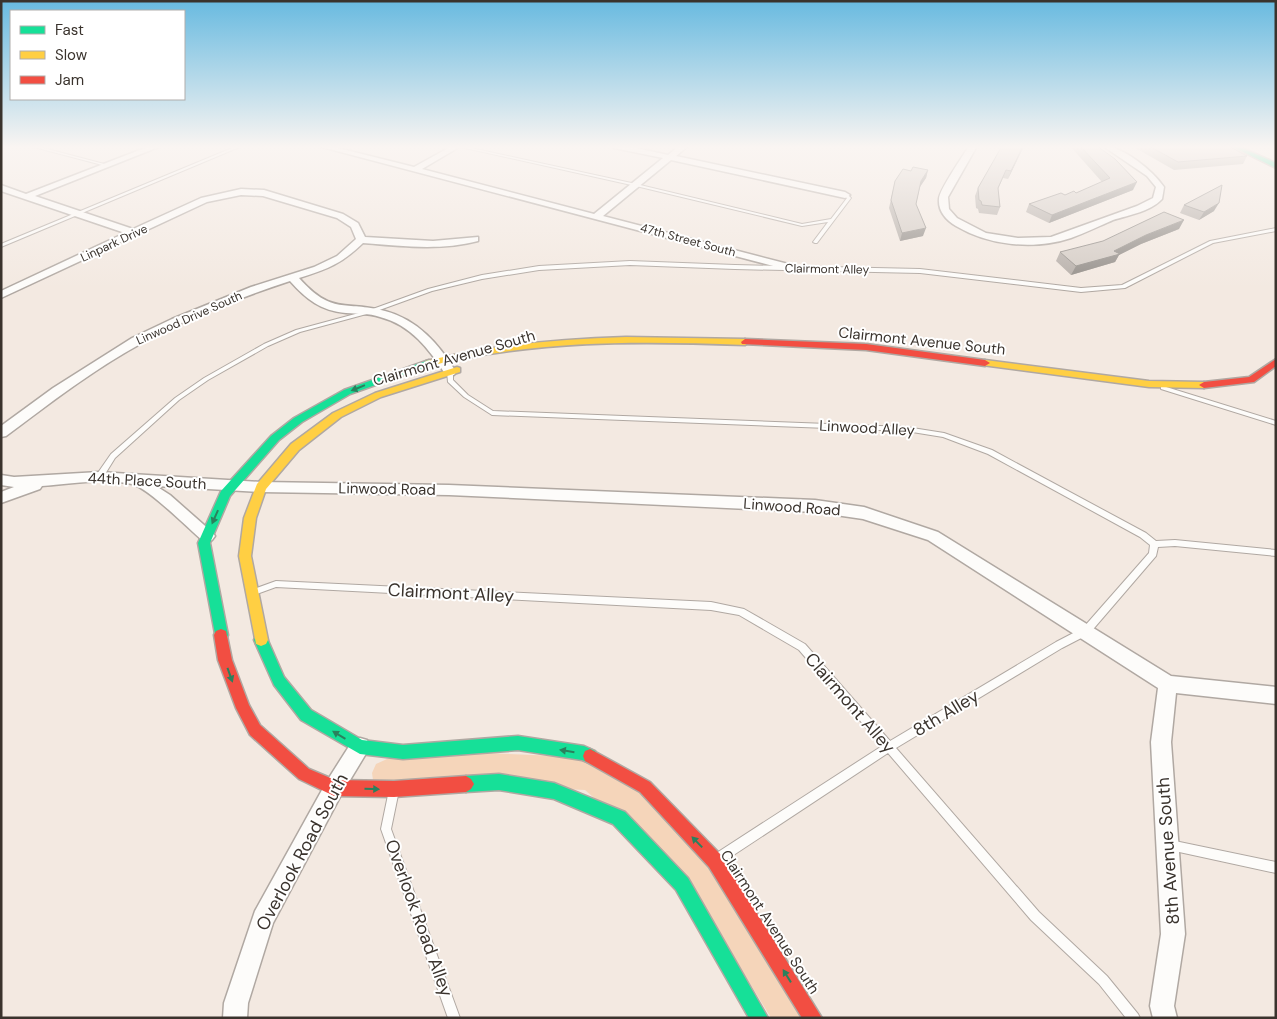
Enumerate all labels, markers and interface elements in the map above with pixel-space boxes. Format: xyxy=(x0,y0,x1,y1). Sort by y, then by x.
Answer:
legend xyxy=(10,10,185,100)
text: Fast xyxy=(55,20,84,40)
text: Slow xyxy=(55,45,88,65)
text: Jam xyxy=(55,70,84,90)
street label: Linpark Drive xyxy=(78,220,150,266)
street label: 47th Street South xyxy=(638,220,738,260)
street label: Clairmont Alley xyxy=(785,260,870,278)
street label: Linwood Drive South xyxy=(134,287,244,349)
street label: Clairmont Avenue South xyxy=(838,322,1006,360)
street label: Clairmont Avenue South xyxy=(371,325,537,391)
one-way arrow xyxy=(350,384,365,392)
street label: Linwood Alley xyxy=(819,416,916,441)
street label: 44th Place South xyxy=(87,468,207,494)
street label: Linwood Road xyxy=(338,478,436,500)
street label: Linwood Road xyxy=(743,494,841,520)
one-way arrow xyxy=(211,510,219,524)
street label: Clairmont Alley xyxy=(387,578,515,608)
street label: Clairmont Alley xyxy=(799,647,901,759)
one-way arrow xyxy=(227,667,234,682)
street label: 8th Alley xyxy=(909,684,983,742)
one-way arrow xyxy=(333,730,346,739)
one-way arrow xyxy=(559,746,575,754)
street label: Overlook Road South xyxy=(250,769,354,935)
street label: 8th Avenue South xyxy=(1151,776,1185,926)
one-way arrow xyxy=(364,785,380,793)
street label: Overlook Road Alley xyxy=(379,836,459,1000)
one-way arrow xyxy=(691,836,703,848)
street label: Clairmont Avenue South xyxy=(716,846,824,998)
one-way arrow xyxy=(783,970,792,983)

